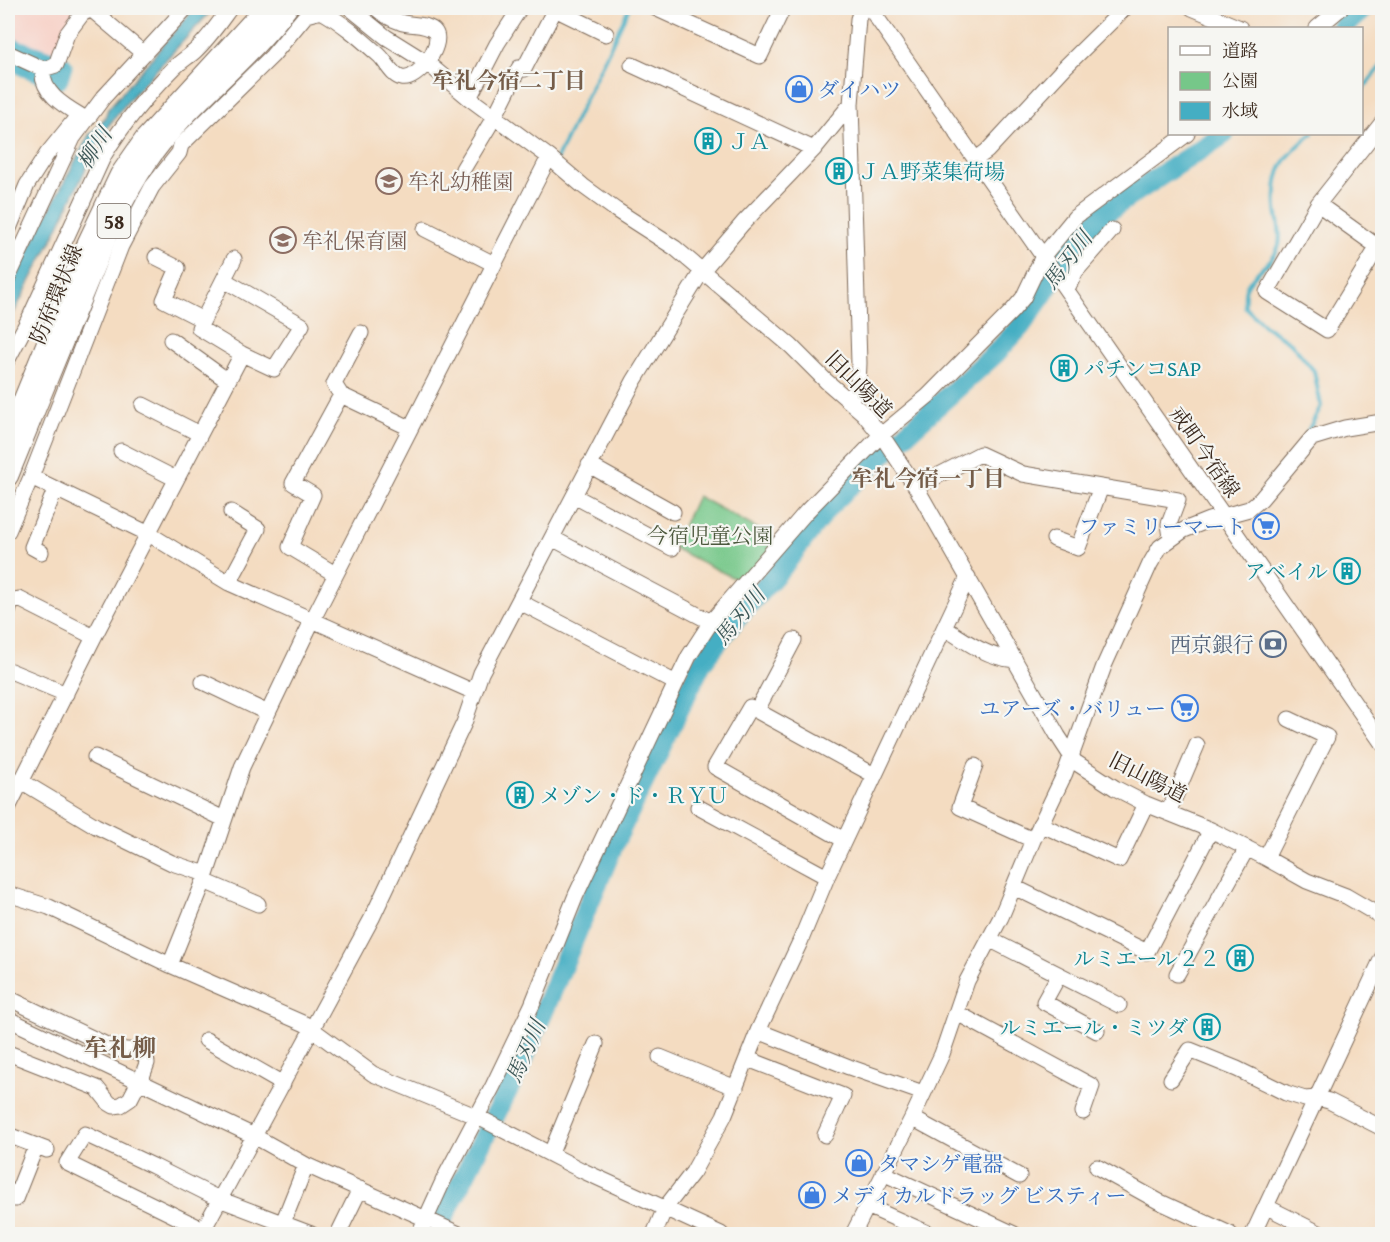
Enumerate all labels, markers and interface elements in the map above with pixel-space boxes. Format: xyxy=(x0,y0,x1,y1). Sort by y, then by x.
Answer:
legend xyxy=(1168,27,1363,135)
text: 道路 xyxy=(1222,37,1258,64)
district label: 牟礼今宿二丁目 xyxy=(432,64,586,96)
text: 公園 xyxy=(1222,67,1258,94)
shop icon: ダイハツ xyxy=(784,74,814,104)
place label: ダイハツ xyxy=(818,74,901,105)
text: 水域 xyxy=(1222,97,1258,124)
water label: 柳川 xyxy=(69,119,120,175)
building icon: ＪＡ xyxy=(693,126,723,156)
place label: ＪＡ xyxy=(728,126,770,157)
building icon: ＪＡ野菜集荷場 xyxy=(824,156,854,186)
place label: ＪＡ野菜集荷場 xyxy=(858,156,1005,187)
school or university icon: 牟礼幼稚園 xyxy=(374,166,404,196)
place label: 牟礼幼稚園 xyxy=(408,166,513,197)
road number: 58 xyxy=(98,204,130,238)
water label: 馬刃川 xyxy=(1034,222,1101,296)
school or university icon: 牟礼保育園 xyxy=(268,225,298,255)
place label: 牟礼保育園 xyxy=(302,225,407,256)
street label: 防府環状線 xyxy=(22,240,90,348)
street label: 旧山陽道 xyxy=(818,343,900,425)
building icon: パチンコSAP xyxy=(1049,353,1079,383)
place label: パチンコSAP xyxy=(1084,353,1201,384)
street label: 戒町今宿線 xyxy=(1162,400,1248,504)
district label: 牟礼今宿一丁目 xyxy=(851,462,1005,494)
place label: ファミリーマート xyxy=(1078,511,1246,542)
supermarket icon: ファミリーマート xyxy=(1251,511,1281,541)
park label: 今宿児童公園 xyxy=(647,520,773,551)
place label: アベイル xyxy=(1245,556,1328,587)
building icon: アベイル xyxy=(1332,556,1362,586)
water label: 馬刃川 xyxy=(706,579,773,652)
place label: 西京銀行 xyxy=(1170,629,1254,660)
bank icon: 西京銀行 xyxy=(1258,629,1288,659)
place label: ユアーズ・バリュー xyxy=(979,693,1166,724)
supermarket icon: ユアーズ・バリュー xyxy=(1170,693,1200,723)
street label: 旧山陽道 xyxy=(1104,744,1192,810)
building icon: メゾン・ド・ＲＹＵ xyxy=(505,780,535,810)
place label: メゾン・ド・ＲＹＵ xyxy=(540,780,728,811)
place label: ルミエール２２ xyxy=(1073,943,1220,974)
building icon: ルミエール２２ xyxy=(1225,943,1255,973)
place label: ルミエール・ミツダ xyxy=(1000,1012,1188,1043)
building icon: ルミエール・ミツダ xyxy=(1192,1012,1222,1042)
water label: 馬刃川 xyxy=(497,1013,554,1088)
district label: 牟礼柳 xyxy=(84,1030,156,1065)
shop icon: タマシゲ電器 xyxy=(844,1148,874,1178)
place label: タマシゲ電器 xyxy=(878,1148,1004,1179)
shop icon: メディカルドラッグ ビスティー xyxy=(797,1180,827,1210)
place label: メディカルドラッグ ビスティー xyxy=(832,1180,1126,1211)

